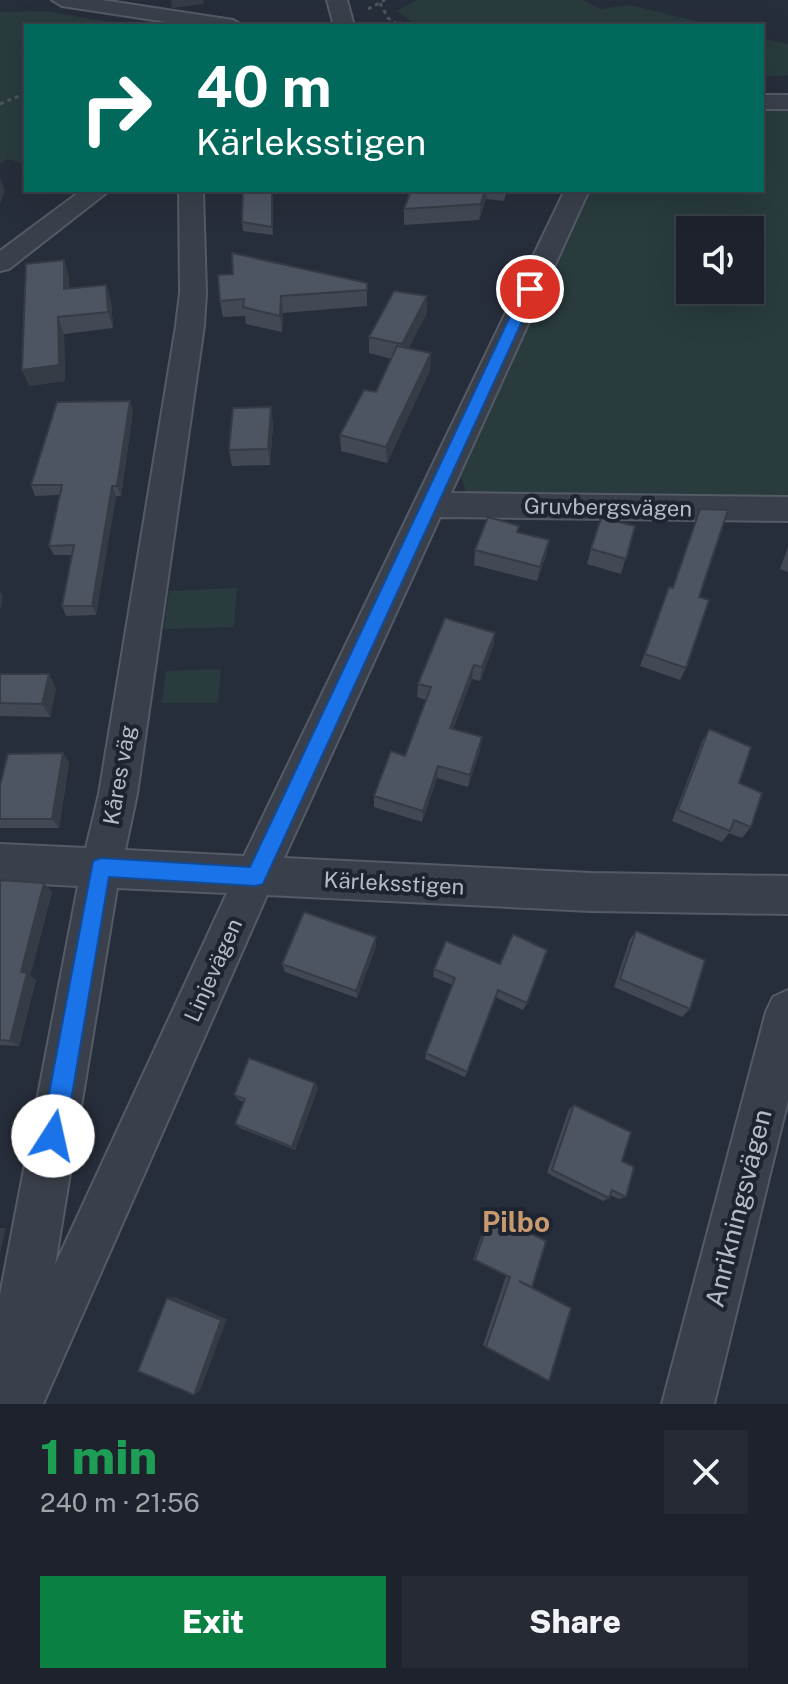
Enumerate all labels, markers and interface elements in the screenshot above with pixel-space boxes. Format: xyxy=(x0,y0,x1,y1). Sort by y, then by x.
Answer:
text: 40 m xyxy=(196,54,332,120)
icon: right xyxy=(64,56,168,160)
text: Kärleksstigen xyxy=(196,121,426,163)
map controls xyxy=(676,216,764,304)
button: sound xyxy=(676,216,764,304)
pin xyxy=(496,255,564,323)
icon: arrive xyxy=(508,267,552,311)
street label: Gruvbergsvägen xyxy=(524,493,692,521)
street label: Kåres väg xyxy=(97,723,141,827)
street label: Kärleksstigen xyxy=(323,866,465,900)
street label: Linjevägen xyxy=(179,914,247,1026)
position arrow xyxy=(11,1094,95,1178)
street label: Anrikningsvägen xyxy=(698,1106,778,1310)
district label: Pilbo xyxy=(482,1205,550,1238)
text: 1 min xyxy=(40,1428,157,1485)
button: close xyxy=(664,1430,748,1514)
text: 240 m · 21:56 xyxy=(40,1487,200,1518)
button: Exit xyxy=(40,1576,386,1668)
button: Share xyxy=(402,1576,748,1668)

